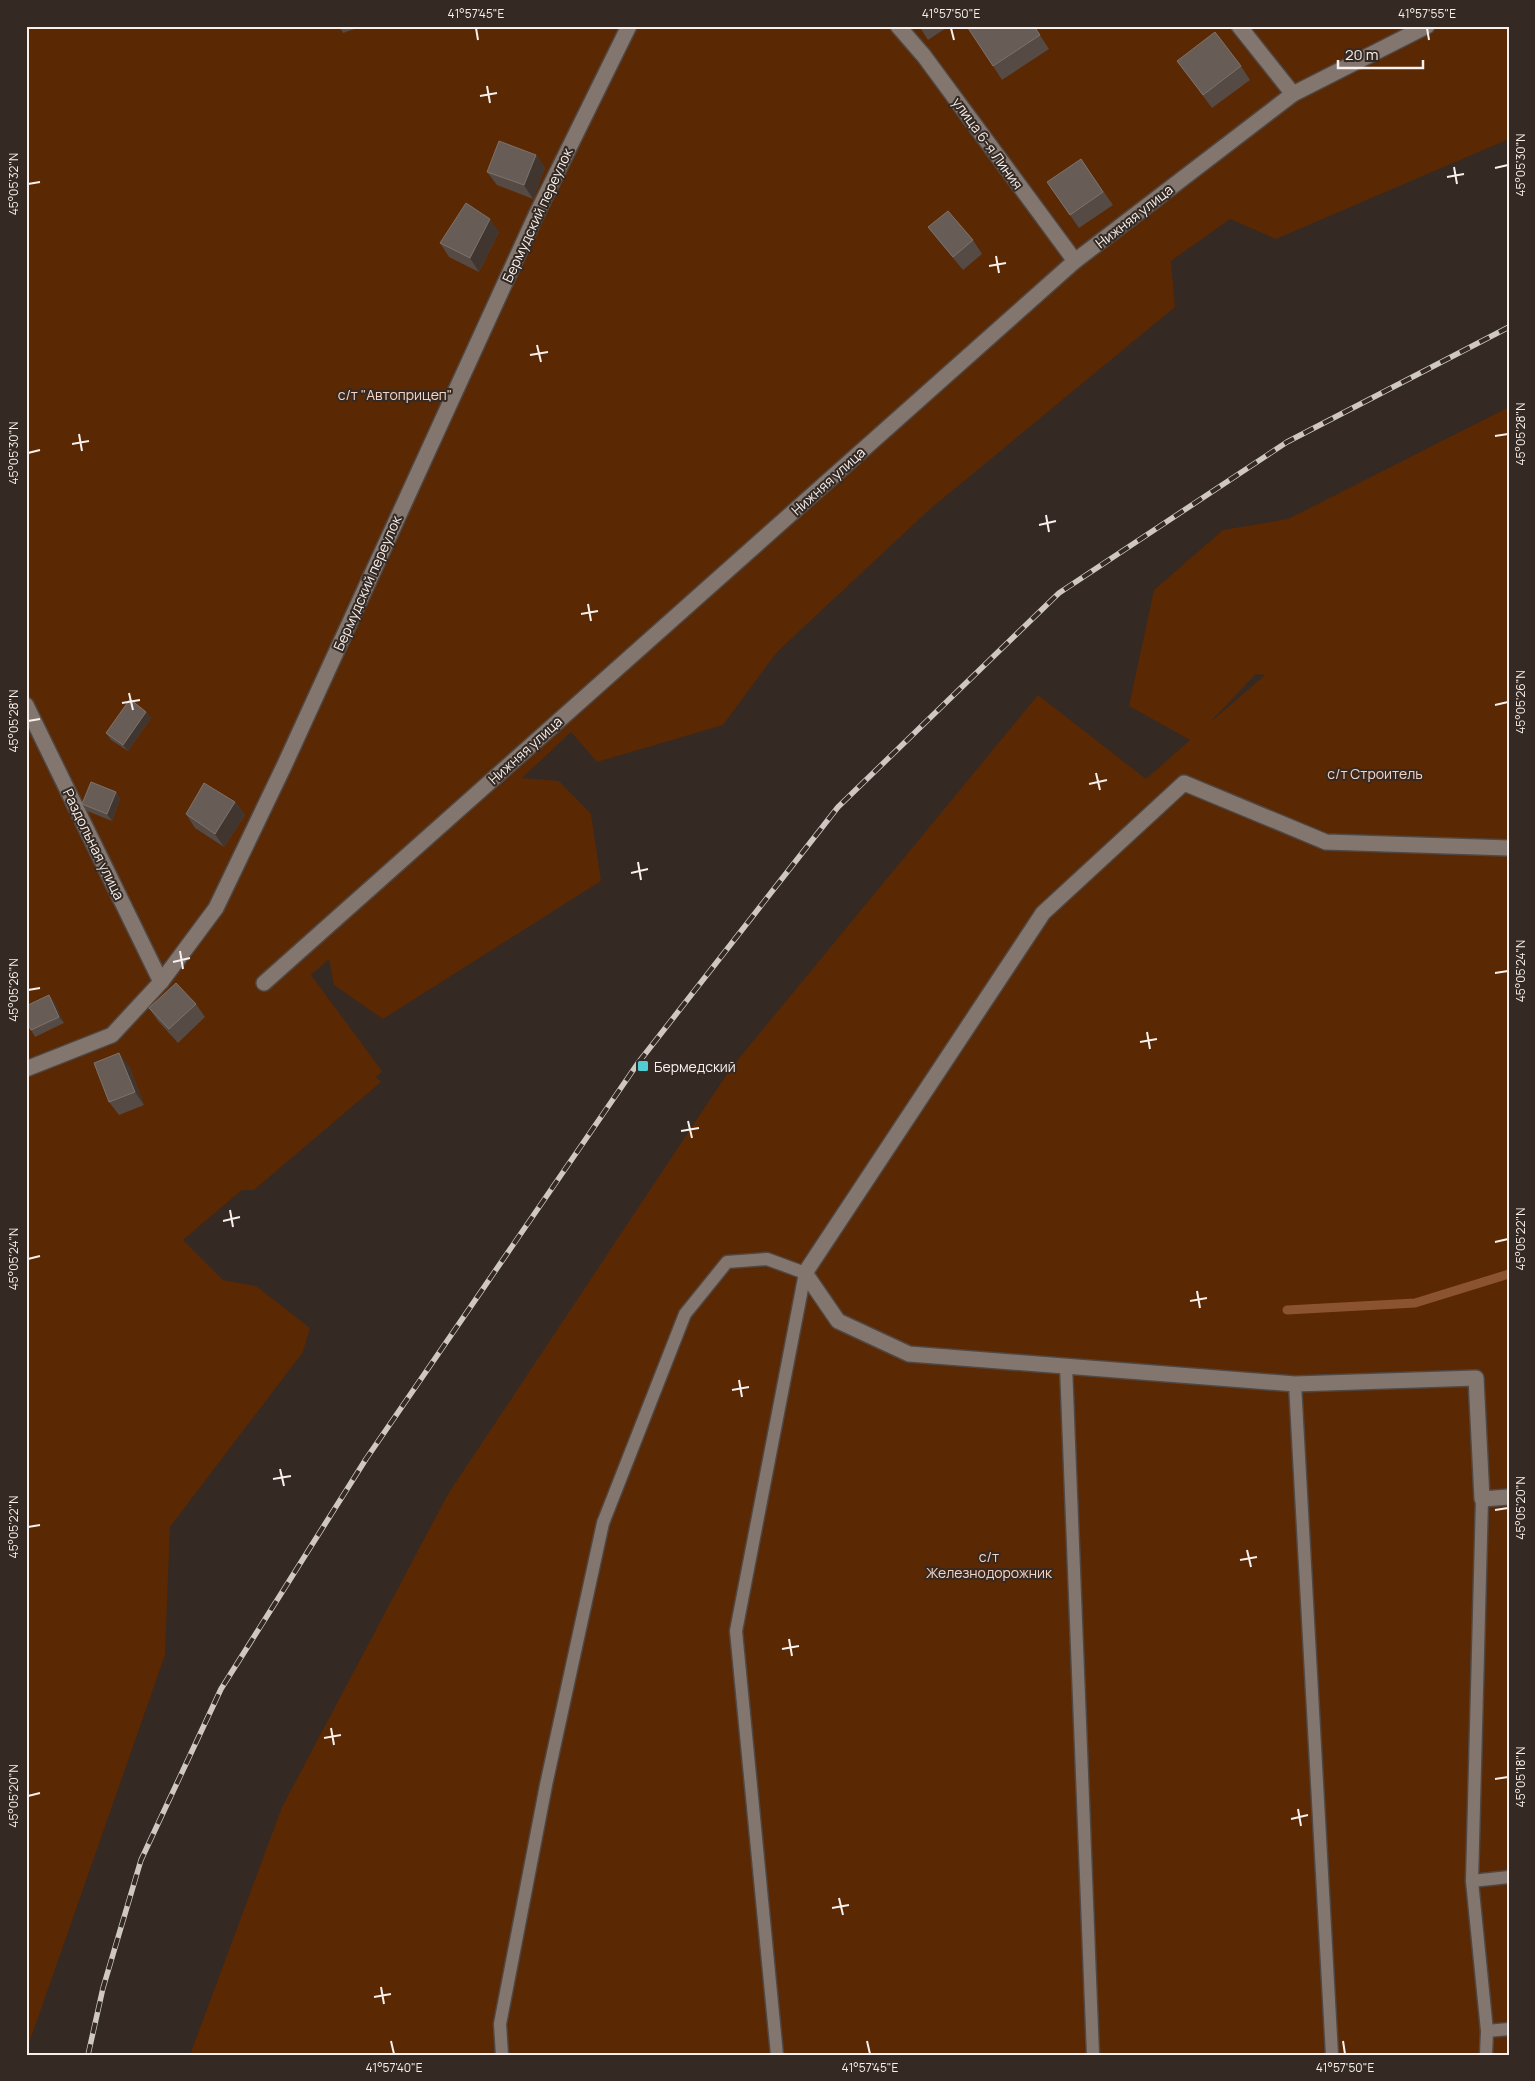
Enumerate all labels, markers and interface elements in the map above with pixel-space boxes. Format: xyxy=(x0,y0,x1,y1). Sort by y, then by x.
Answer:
text: 41°57'45"E xyxy=(448,5,505,22)
text: 41°57'50"E xyxy=(922,5,980,22)
text: 41°57'55"E xyxy=(1398,5,1456,22)
scale bar xyxy=(1338,38,1422,70)
text: 20 m xyxy=(1345,44,1378,65)
street label: улица 6-я Линия xyxy=(948,93,1028,193)
text: 45°05'30"N xyxy=(1512,133,1529,197)
street label: Бермудский переулок xyxy=(497,144,577,285)
text: 45°05'32"N xyxy=(5,153,22,215)
street label: Нижняя улица xyxy=(1091,180,1177,252)
park label: с/т "Автоприцеп" xyxy=(338,385,452,404)
text: 45°05'28"N xyxy=(1512,403,1529,465)
text: 45°05'30"N xyxy=(5,421,22,485)
street label: Нижняя улица xyxy=(787,443,869,519)
street label: Бермудский переулок xyxy=(329,511,406,654)
text: 45°05'26"N xyxy=(1512,670,1529,734)
text: 45°05'28"N xyxy=(5,690,22,752)
street label: Нижняя улица xyxy=(484,712,566,788)
park label: с/т Строитель xyxy=(1327,764,1423,783)
street label: Раздольная улица xyxy=(59,785,129,903)
text: 45°05'24"N xyxy=(1512,940,1529,1002)
text: 45°05'26"N xyxy=(5,958,22,1022)
place label: Бермедский xyxy=(654,1057,736,1076)
marker: Бермедский xyxy=(636,1059,650,1073)
text: 45°05'22"N xyxy=(1512,1208,1529,1270)
text: 45°05'24"N xyxy=(5,1228,22,1290)
text: 45°05'20"N xyxy=(1512,1476,1529,1540)
text: 45°05'22"N xyxy=(5,1496,22,1558)
park label: с/т Железнодорожник xyxy=(926,1547,1053,1582)
text: 45°05'18"N xyxy=(1512,1747,1529,1807)
text: 45°05'20"N xyxy=(5,1764,22,1828)
text: 41°57'40"E xyxy=(365,2059,423,2076)
text: 41°57'45"E xyxy=(842,2059,899,2076)
text: 41°57'50"E xyxy=(1316,2059,1374,2076)

